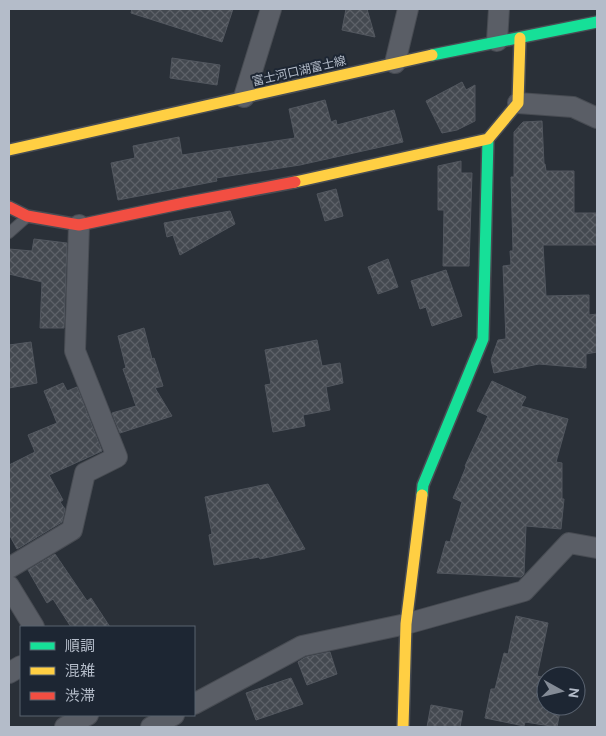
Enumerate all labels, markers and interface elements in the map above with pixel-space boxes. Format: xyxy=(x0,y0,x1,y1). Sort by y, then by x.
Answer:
street label: 富士河口湖富士線 xyxy=(251,53,347,88)
legend xyxy=(20,626,195,716)
text: 順調 xyxy=(65,637,95,654)
text: 混雑 xyxy=(65,662,95,679)
north arrow xyxy=(536,666,586,716)
text: 渋滞 xyxy=(65,687,95,704)
text: N xyxy=(565,687,583,699)

